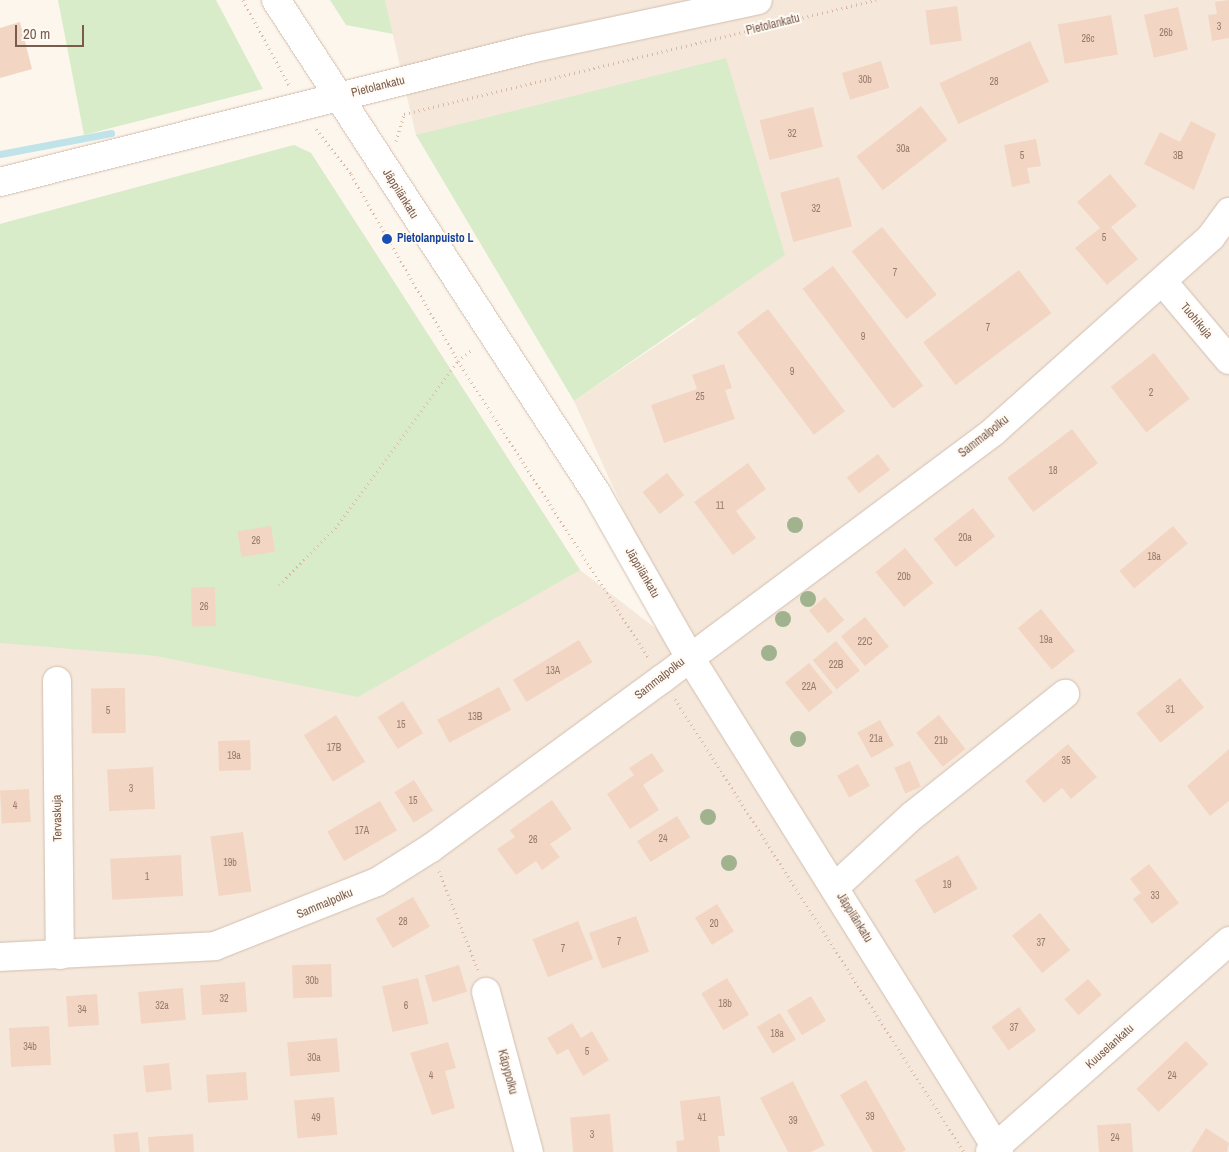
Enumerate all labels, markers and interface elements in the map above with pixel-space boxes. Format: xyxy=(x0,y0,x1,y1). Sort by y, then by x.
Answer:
street label: Pietolankatu xyxy=(745,11,801,39)
scale bar xyxy=(18,15,86,47)
house number: 3 xyxy=(1217,21,1221,33)
text: 20 m xyxy=(23,23,50,44)
house number: 26b xyxy=(1159,27,1173,39)
house number: 26c xyxy=(1081,33,1095,45)
street label: Pietolankatu xyxy=(350,73,406,101)
house number: 30b xyxy=(858,74,872,86)
house number: 28 xyxy=(989,76,999,88)
house number: 32 xyxy=(787,128,797,140)
house number: 30a xyxy=(896,143,910,155)
house number: 5 xyxy=(1020,150,1024,162)
house number: 3B xyxy=(1173,150,1183,162)
street label: Jäppilänkatu xyxy=(379,167,421,221)
house number: 32 xyxy=(811,203,821,215)
place label: Pietolanpuisto L xyxy=(397,232,474,246)
house number: 5 xyxy=(1102,232,1106,244)
marker: Pietolanpuisto L xyxy=(381,233,393,245)
house number: 7 xyxy=(893,267,897,279)
street label: Tuohikuja xyxy=(1177,300,1215,342)
house number: 7 xyxy=(986,322,990,334)
house number: 9 xyxy=(861,331,865,343)
house number: 9 xyxy=(790,366,794,378)
house number: 2 xyxy=(1149,387,1153,399)
house number: 25 xyxy=(695,391,705,403)
street label: Sammalpolku xyxy=(956,413,1012,461)
house number: 18 xyxy=(1048,465,1058,477)
house number: 11 xyxy=(716,500,724,512)
house number: 20a xyxy=(958,532,972,544)
house number: 26 xyxy=(251,535,261,547)
street label: Jäppilänkatu xyxy=(622,545,662,601)
house number: 18a xyxy=(1147,551,1161,563)
house number: 20b xyxy=(897,571,911,583)
house number: 26 xyxy=(199,601,209,613)
house number: 19a xyxy=(1039,634,1053,646)
house number: 22C xyxy=(857,636,873,648)
street label: Sammalpolku xyxy=(632,655,688,703)
house number: 22B xyxy=(829,659,843,671)
house number: 13A xyxy=(546,665,560,677)
house number: 22A xyxy=(802,681,816,693)
house number: 31 xyxy=(1165,704,1175,716)
house number: 5 xyxy=(106,705,110,717)
house number: 13B xyxy=(468,711,482,723)
house number: 15 xyxy=(396,719,406,731)
house number: 21a xyxy=(869,733,883,745)
house number: 21b xyxy=(934,735,948,747)
house number: 17B xyxy=(327,742,341,754)
house number: 19a xyxy=(227,750,241,762)
house number: 35 xyxy=(1061,755,1071,767)
house number: 3 xyxy=(129,783,133,795)
street label: Tervaskuja xyxy=(50,794,66,842)
house number: 15 xyxy=(408,795,418,807)
house number: 4 xyxy=(13,800,17,812)
house number: 17A xyxy=(355,825,369,837)
house number: 24 xyxy=(658,833,668,845)
house number: 26 xyxy=(528,834,538,846)
house number: 19b xyxy=(223,857,237,869)
house number: 1 xyxy=(145,871,149,883)
house number: 19 xyxy=(942,879,952,891)
street label: Sammalpolku xyxy=(295,886,355,922)
house number: 33 xyxy=(1150,890,1160,902)
street label: Jäppilänkatu xyxy=(833,891,875,945)
house number: 28 xyxy=(398,916,408,928)
house number: 20 xyxy=(709,918,719,930)
house number: 7 xyxy=(617,936,621,948)
house number: 37 xyxy=(1036,937,1046,949)
house number: 7 xyxy=(561,943,565,955)
house number: 30b xyxy=(305,975,319,987)
house number: 32 xyxy=(219,993,229,1005)
house number: 18b xyxy=(718,998,732,1010)
house number: 32a xyxy=(155,1000,169,1012)
house number: 6 xyxy=(404,1000,408,1012)
house number: 34 xyxy=(77,1004,87,1016)
house number: 37 xyxy=(1009,1022,1019,1034)
street label: Kuuselankatu xyxy=(1083,1022,1137,1072)
house number: 18a xyxy=(770,1028,784,1040)
house number: 34b xyxy=(23,1041,37,1053)
house number: 5 xyxy=(585,1046,589,1058)
street label: Käpypolku xyxy=(494,1048,520,1096)
house number: 30a xyxy=(307,1052,321,1064)
house number: 4 xyxy=(429,1070,433,1082)
house number: 24 xyxy=(1167,1070,1177,1082)
house number: 39 xyxy=(865,1111,875,1123)
house number: 49 xyxy=(311,1112,321,1124)
house number: 41 xyxy=(697,1112,707,1124)
house number: 39 xyxy=(788,1115,798,1127)
house number: 3 xyxy=(590,1129,594,1141)
house number: 24 xyxy=(1110,1132,1120,1144)

